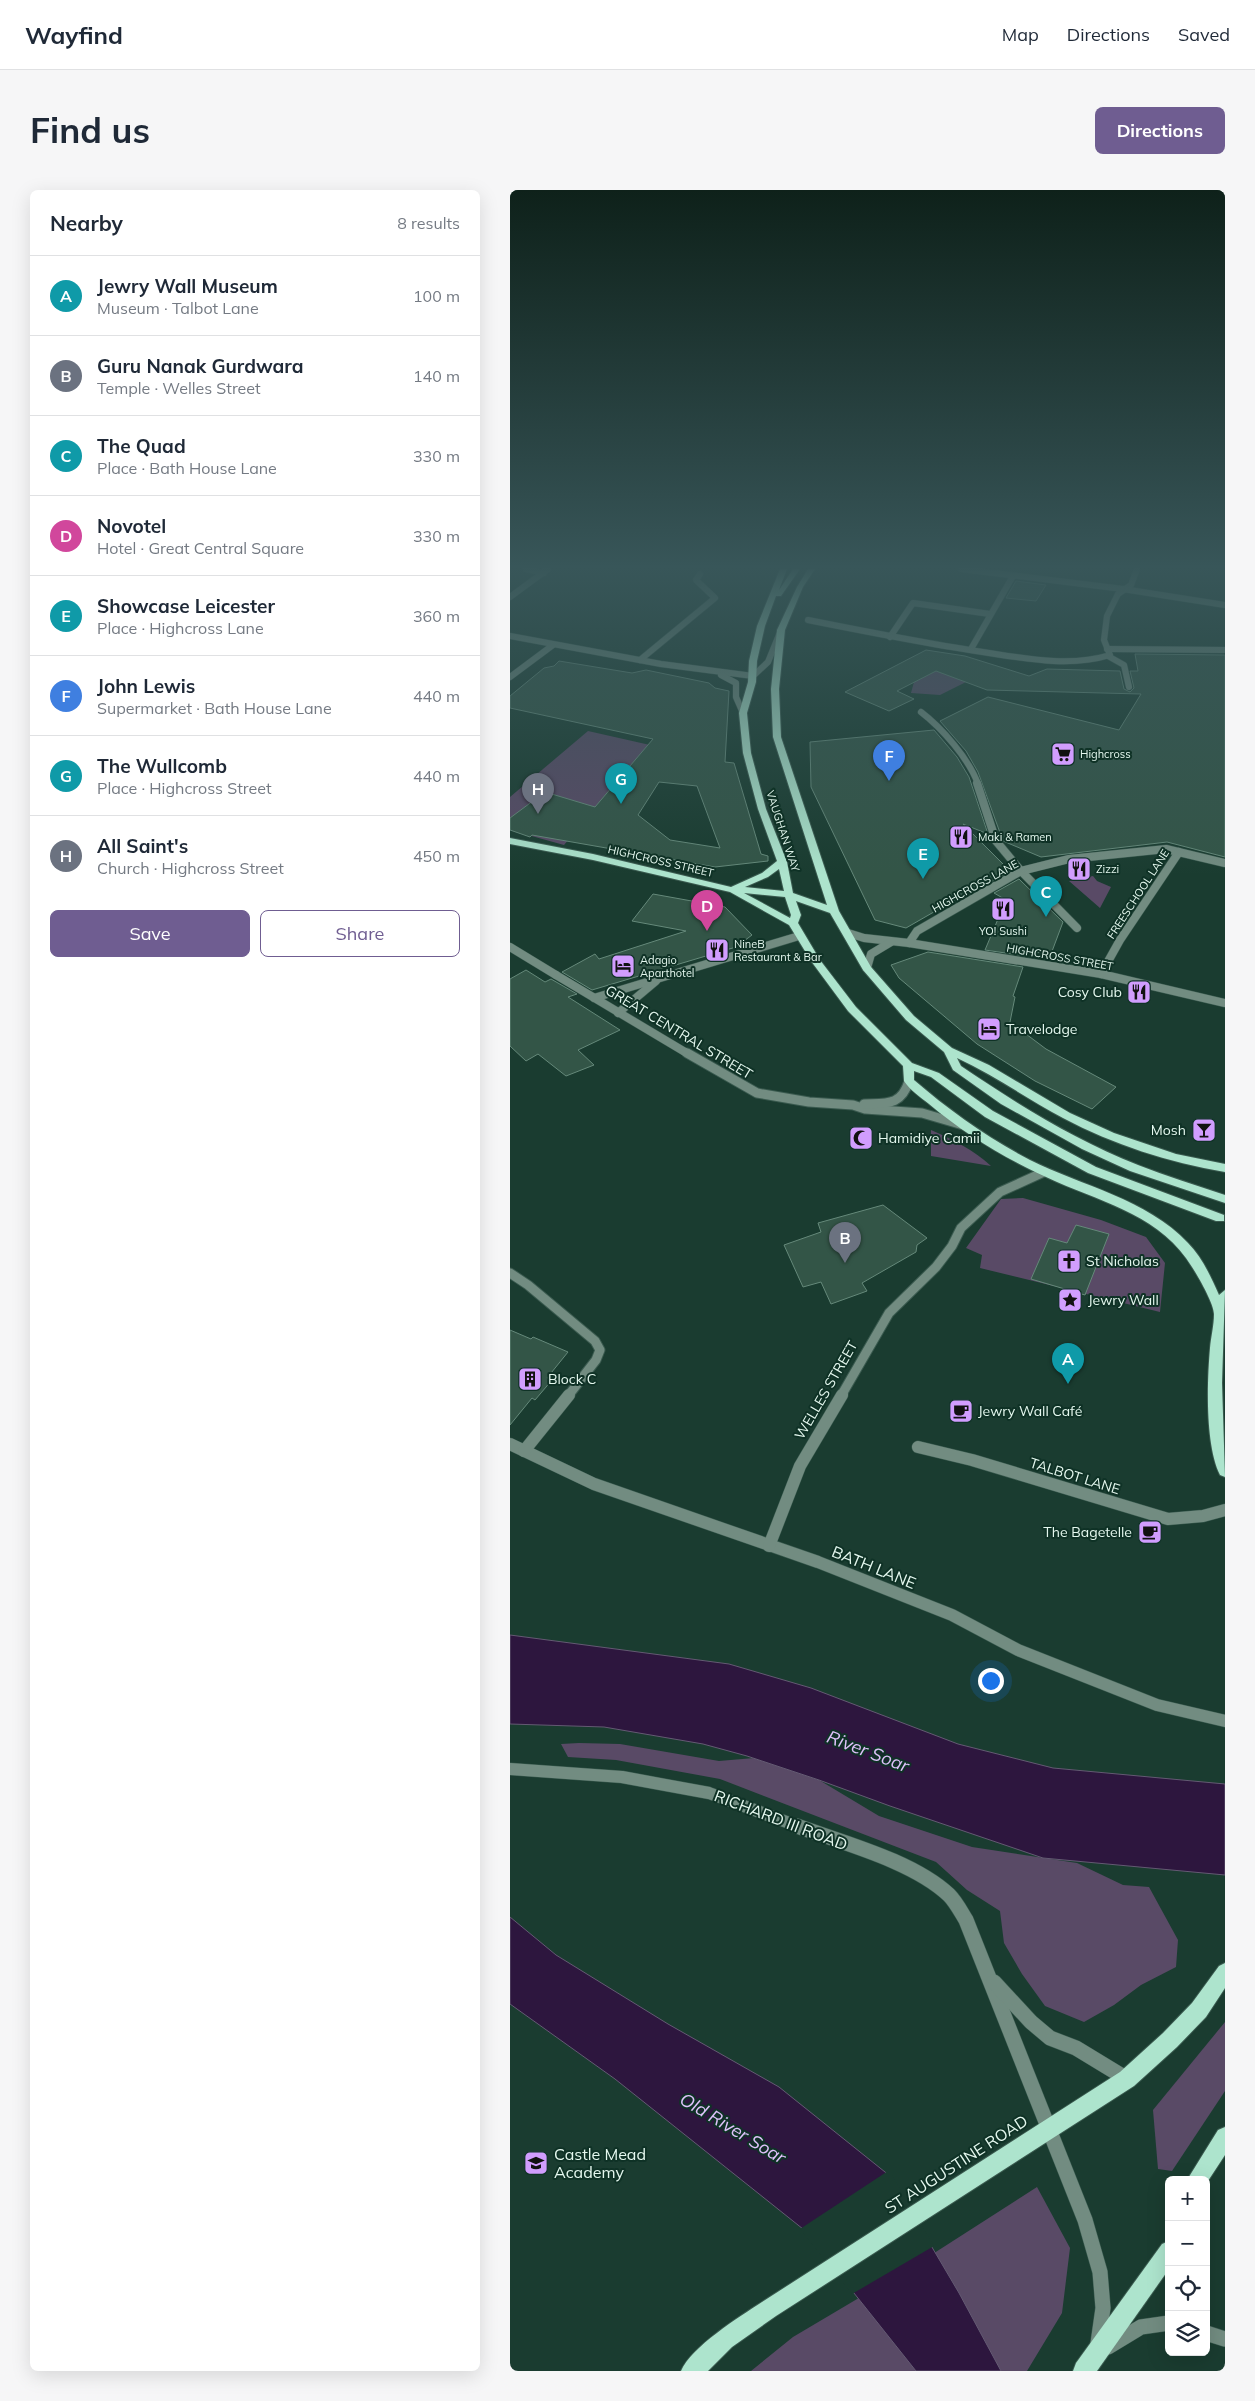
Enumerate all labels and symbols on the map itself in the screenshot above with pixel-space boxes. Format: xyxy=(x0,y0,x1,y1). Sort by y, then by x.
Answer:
pin: F xyxy=(873,740,905,781)
supermarket icon: Highcross xyxy=(1050,741,1076,767)
place label: Highcross xyxy=(1080,747,1131,761)
pin: G xyxy=(605,763,637,804)
pin: H xyxy=(522,773,554,814)
street label: VAUGHAN WAY xyxy=(763,789,803,874)
restaurant icon: Maki & Ramen xyxy=(948,824,974,850)
place label: Maki & Ramen xyxy=(978,830,1052,844)
pin: E xyxy=(907,838,939,879)
street label: HIGHCROSS STREET xyxy=(607,842,716,880)
street label: FREESCHOOL LANE xyxy=(1104,847,1172,941)
restaurant icon: Zizzi xyxy=(1066,856,1092,882)
street label: HIGHCROSS LANE xyxy=(929,857,1021,915)
place label: Zizzi xyxy=(1096,862,1119,876)
pin: C xyxy=(1030,876,1062,917)
pin: D xyxy=(691,890,723,931)
restaurant icon: YO! Sushi xyxy=(990,896,1016,922)
place label: YO! Sushi xyxy=(978,924,1027,938)
restaurant icon: NineB Restaurant & Bar xyxy=(704,937,730,963)
place label: NineB Restaurant & Bar xyxy=(734,937,822,964)
street label: HIGHCROSS STREET xyxy=(1005,941,1115,973)
hotel icon: Adagio Aparthotel xyxy=(610,953,636,979)
place label: Adagio Aparthotel xyxy=(640,953,695,980)
restaurant icon: Cosy Club xyxy=(1126,979,1152,1005)
street label: GREAT CENTRAL STREET xyxy=(602,981,756,1083)
place label: Cosy Club xyxy=(1058,983,1122,1001)
hotel icon: Travelodge xyxy=(976,1016,1002,1042)
place label: Travelodge xyxy=(1006,1020,1077,1038)
bar icon: Mosh xyxy=(1191,1117,1217,1143)
place label: Mosh xyxy=(1151,1121,1186,1139)
mosque icon: Hamidiye Camii xyxy=(848,1125,874,1151)
place label: Hamidiye Camii xyxy=(878,1129,980,1147)
pin: B xyxy=(829,1222,861,1263)
church icon: St Nicholas xyxy=(1056,1248,1082,1274)
place label: St Nicholas xyxy=(1086,1252,1159,1270)
place icon: Jewry Wall xyxy=(1057,1287,1083,1313)
place label: Jewry Wall xyxy=(1088,1291,1159,1309)
street label: WELLES STREET xyxy=(790,1337,862,1443)
pin: A xyxy=(1052,1343,1084,1384)
building icon: Block C xyxy=(517,1366,543,1392)
place label: Block C xyxy=(548,1370,596,1388)
cafe icon: Jewry Wall Café xyxy=(948,1398,974,1424)
place label: Jewry Wall Café xyxy=(978,1402,1082,1420)
street label: TALBOT LANE xyxy=(1028,1454,1122,1498)
cafe icon: The Bagetelle xyxy=(1137,1519,1163,1545)
place label: The Bagetelle xyxy=(1043,1523,1132,1541)
street label: BATH LANE xyxy=(829,1541,919,1593)
your location xyxy=(978,1668,1004,1694)
water label: River Soar xyxy=(824,1725,914,1778)
street label: RICHARD III ROAD xyxy=(712,1785,850,1855)
water label: Old River Soar xyxy=(676,2087,791,2169)
street label: ST AUGUSTINE ROAD xyxy=(881,2110,1031,2218)
place label: Castle Mead Academy xyxy=(554,2144,646,2182)
school or university icon: Castle Mead Academy xyxy=(523,2150,549,2176)

